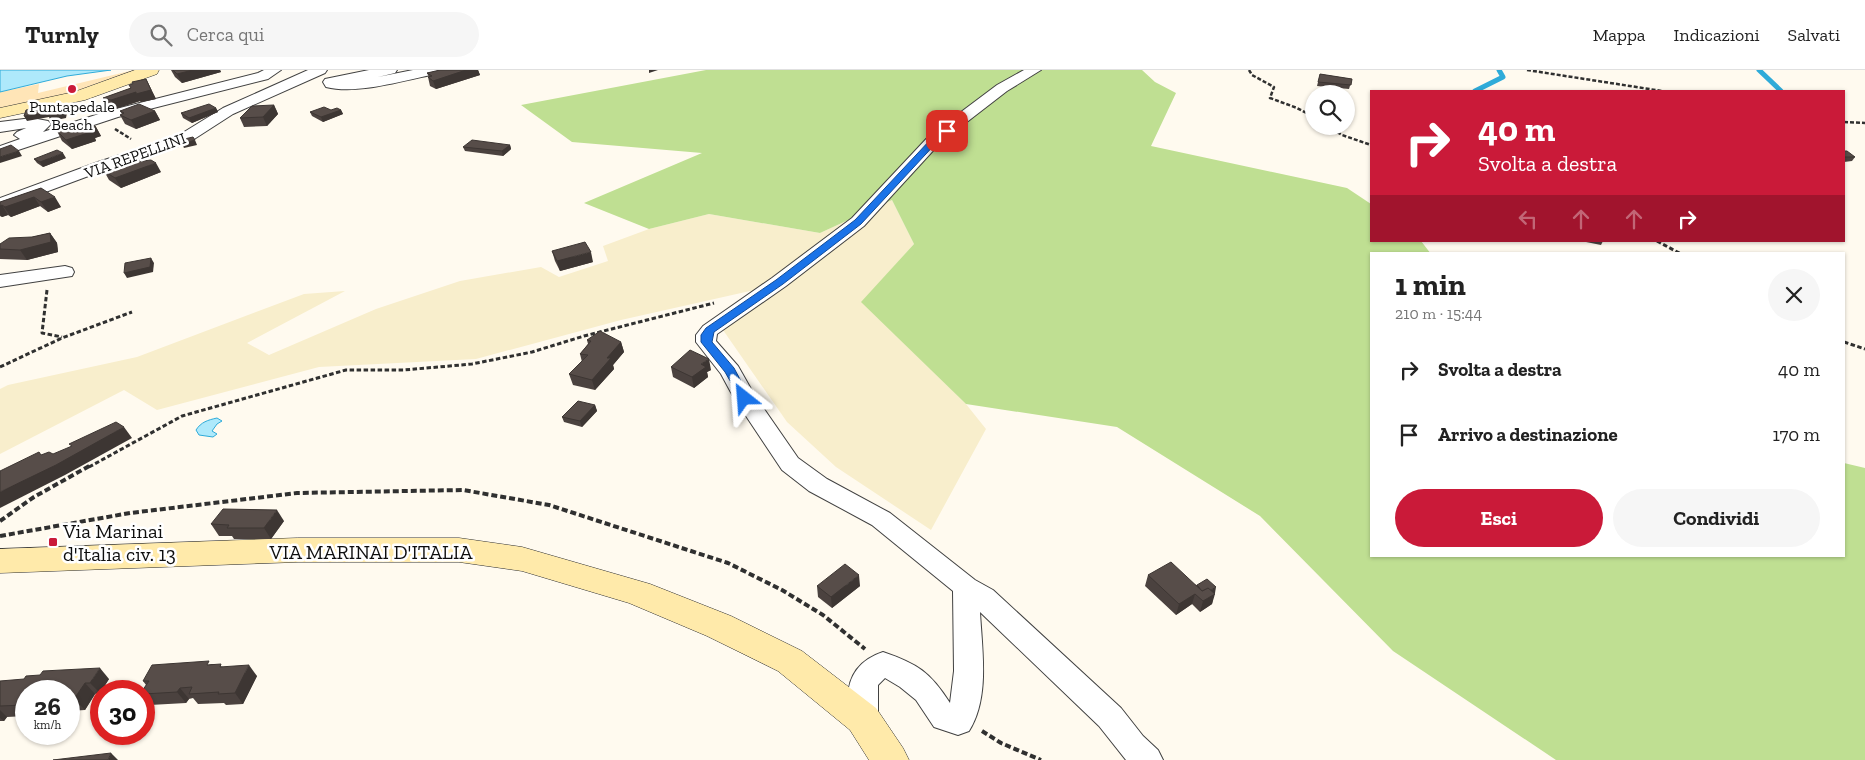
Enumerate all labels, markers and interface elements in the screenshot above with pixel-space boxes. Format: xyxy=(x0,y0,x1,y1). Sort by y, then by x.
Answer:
search box xyxy=(129,12,479,57)
text: Turnly xyxy=(25,20,99,49)
icon: search xyxy=(147,21,175,49)
text: Cerca qui xyxy=(187,23,264,46)
text: Mappa xyxy=(1593,24,1646,46)
text: Indicazioni xyxy=(1674,24,1760,46)
text: Salvati xyxy=(1788,24,1840,46)
marker: Puntapedale Beach xyxy=(66,83,78,95)
map controls xyxy=(1305,85,1355,135)
button: search xyxy=(1305,85,1355,135)
place label: Puntapedale Beach xyxy=(29,97,115,134)
text: 40 m xyxy=(1478,108,1555,150)
pin xyxy=(926,110,968,152)
icon: right xyxy=(1395,110,1460,175)
icon: arrive xyxy=(933,117,961,145)
street label: VIA REPELLINI xyxy=(81,128,188,183)
text: Svolta a destra xyxy=(1478,150,1617,177)
icon: left xyxy=(1514,205,1542,233)
icon: ahead xyxy=(1567,205,1595,233)
icon: ahead xyxy=(1620,205,1648,233)
icon: right xyxy=(1673,205,1701,233)
text: 1 min xyxy=(1395,267,1466,303)
button: close xyxy=(1768,269,1820,321)
text: 210 m · 15:44 xyxy=(1395,304,1482,323)
icon: right xyxy=(1395,356,1423,384)
text: Svolta a destra xyxy=(1438,358,1562,381)
text: 40 m xyxy=(1778,358,1820,381)
position arrow xyxy=(717,371,769,423)
icon: arrive xyxy=(1395,421,1423,449)
text: Arrivo a destinazione xyxy=(1438,423,1618,446)
text: 170 m xyxy=(1772,423,1820,446)
button: Esci xyxy=(1395,489,1603,547)
button: Condividi xyxy=(1613,489,1820,547)
place label: Via Marinai d'Italia civ. 13 xyxy=(62,519,176,566)
marker: Via Marinai d'Italia civ. 13 xyxy=(47,536,59,548)
street label: VIA MARINAI D'ITALIA xyxy=(269,540,473,564)
speed limit sign: 30 xyxy=(90,680,155,745)
text: 26 xyxy=(34,691,61,721)
text: km/h xyxy=(34,718,61,732)

